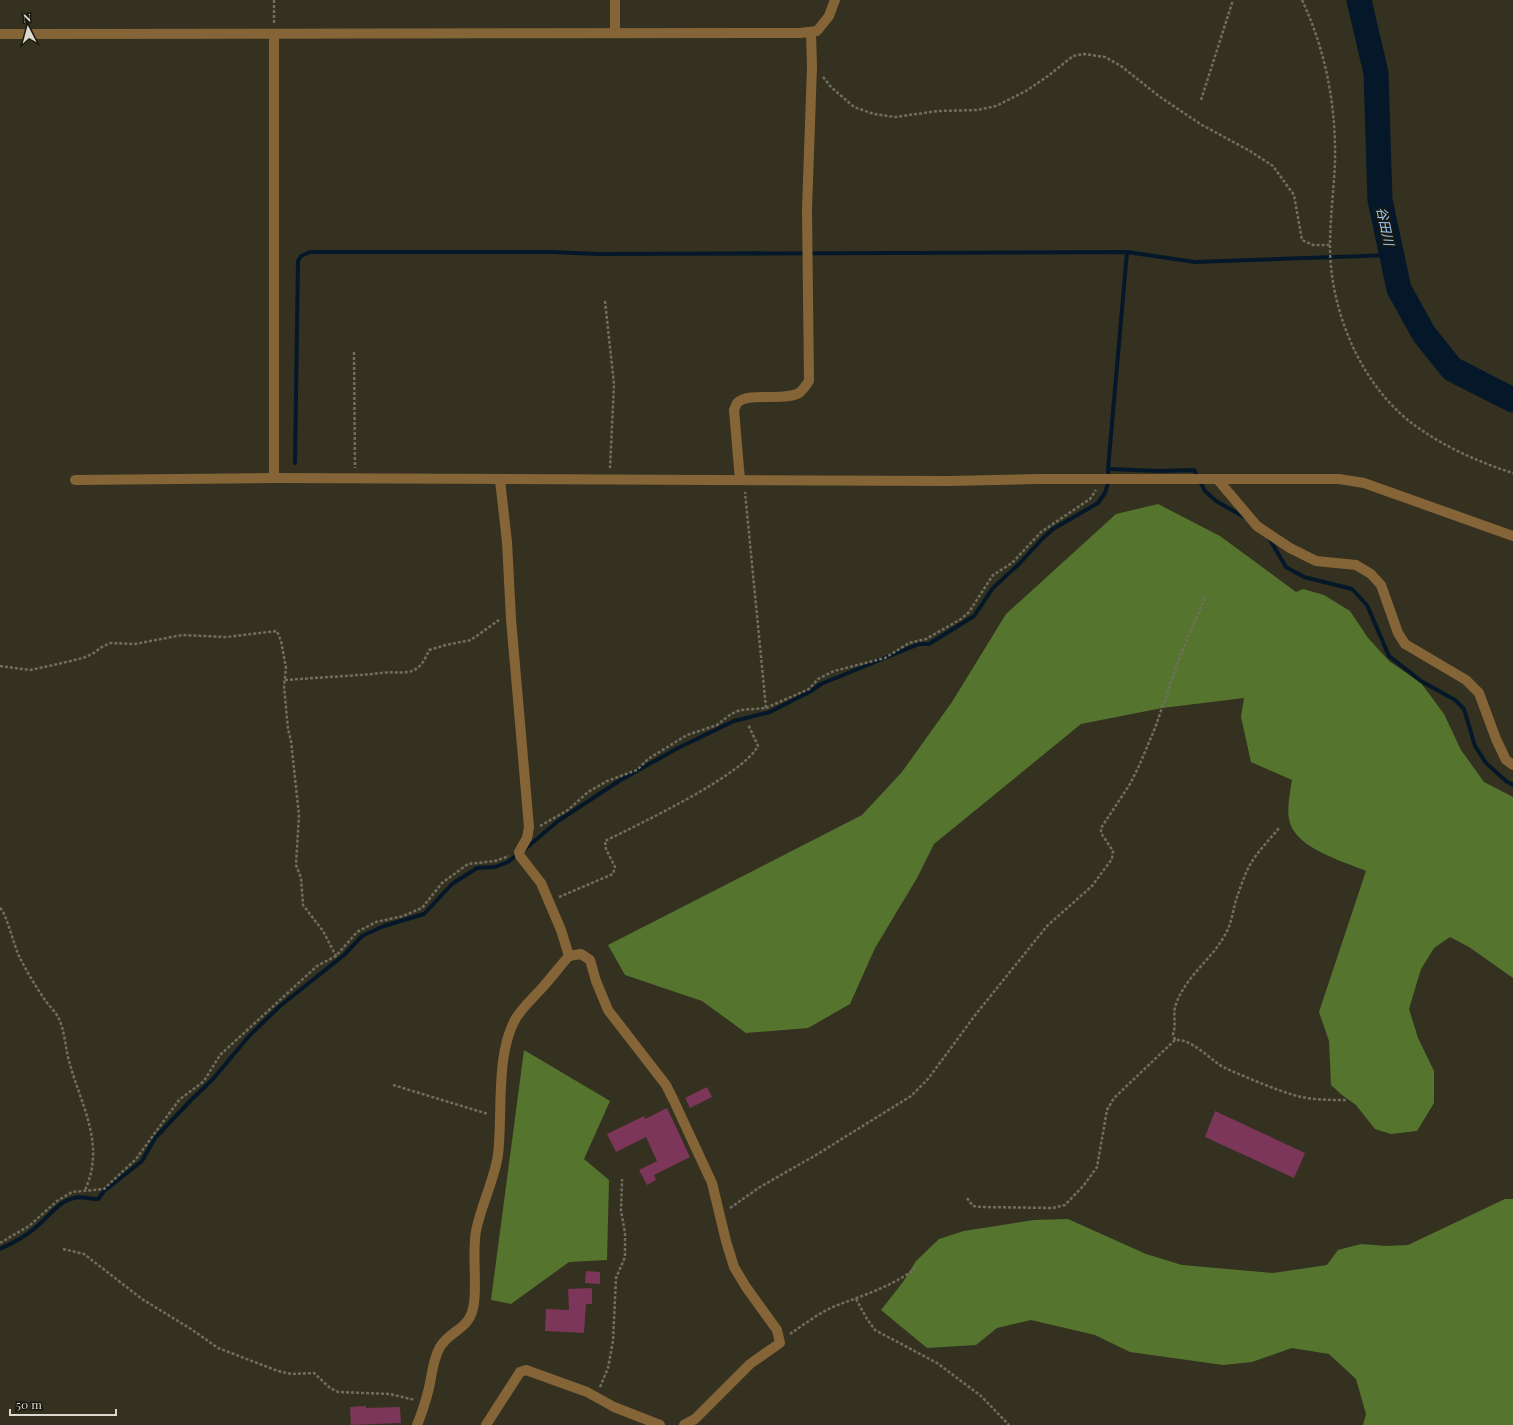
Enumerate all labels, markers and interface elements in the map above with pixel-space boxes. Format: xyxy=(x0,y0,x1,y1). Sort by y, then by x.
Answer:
north arrow xyxy=(8,8,48,48)
text: N xyxy=(22,10,32,25)
water label: 谷田川 xyxy=(1374,205,1399,249)
scale bar xyxy=(10,1391,116,1417)
text: 50 m xyxy=(16,1396,42,1412)

